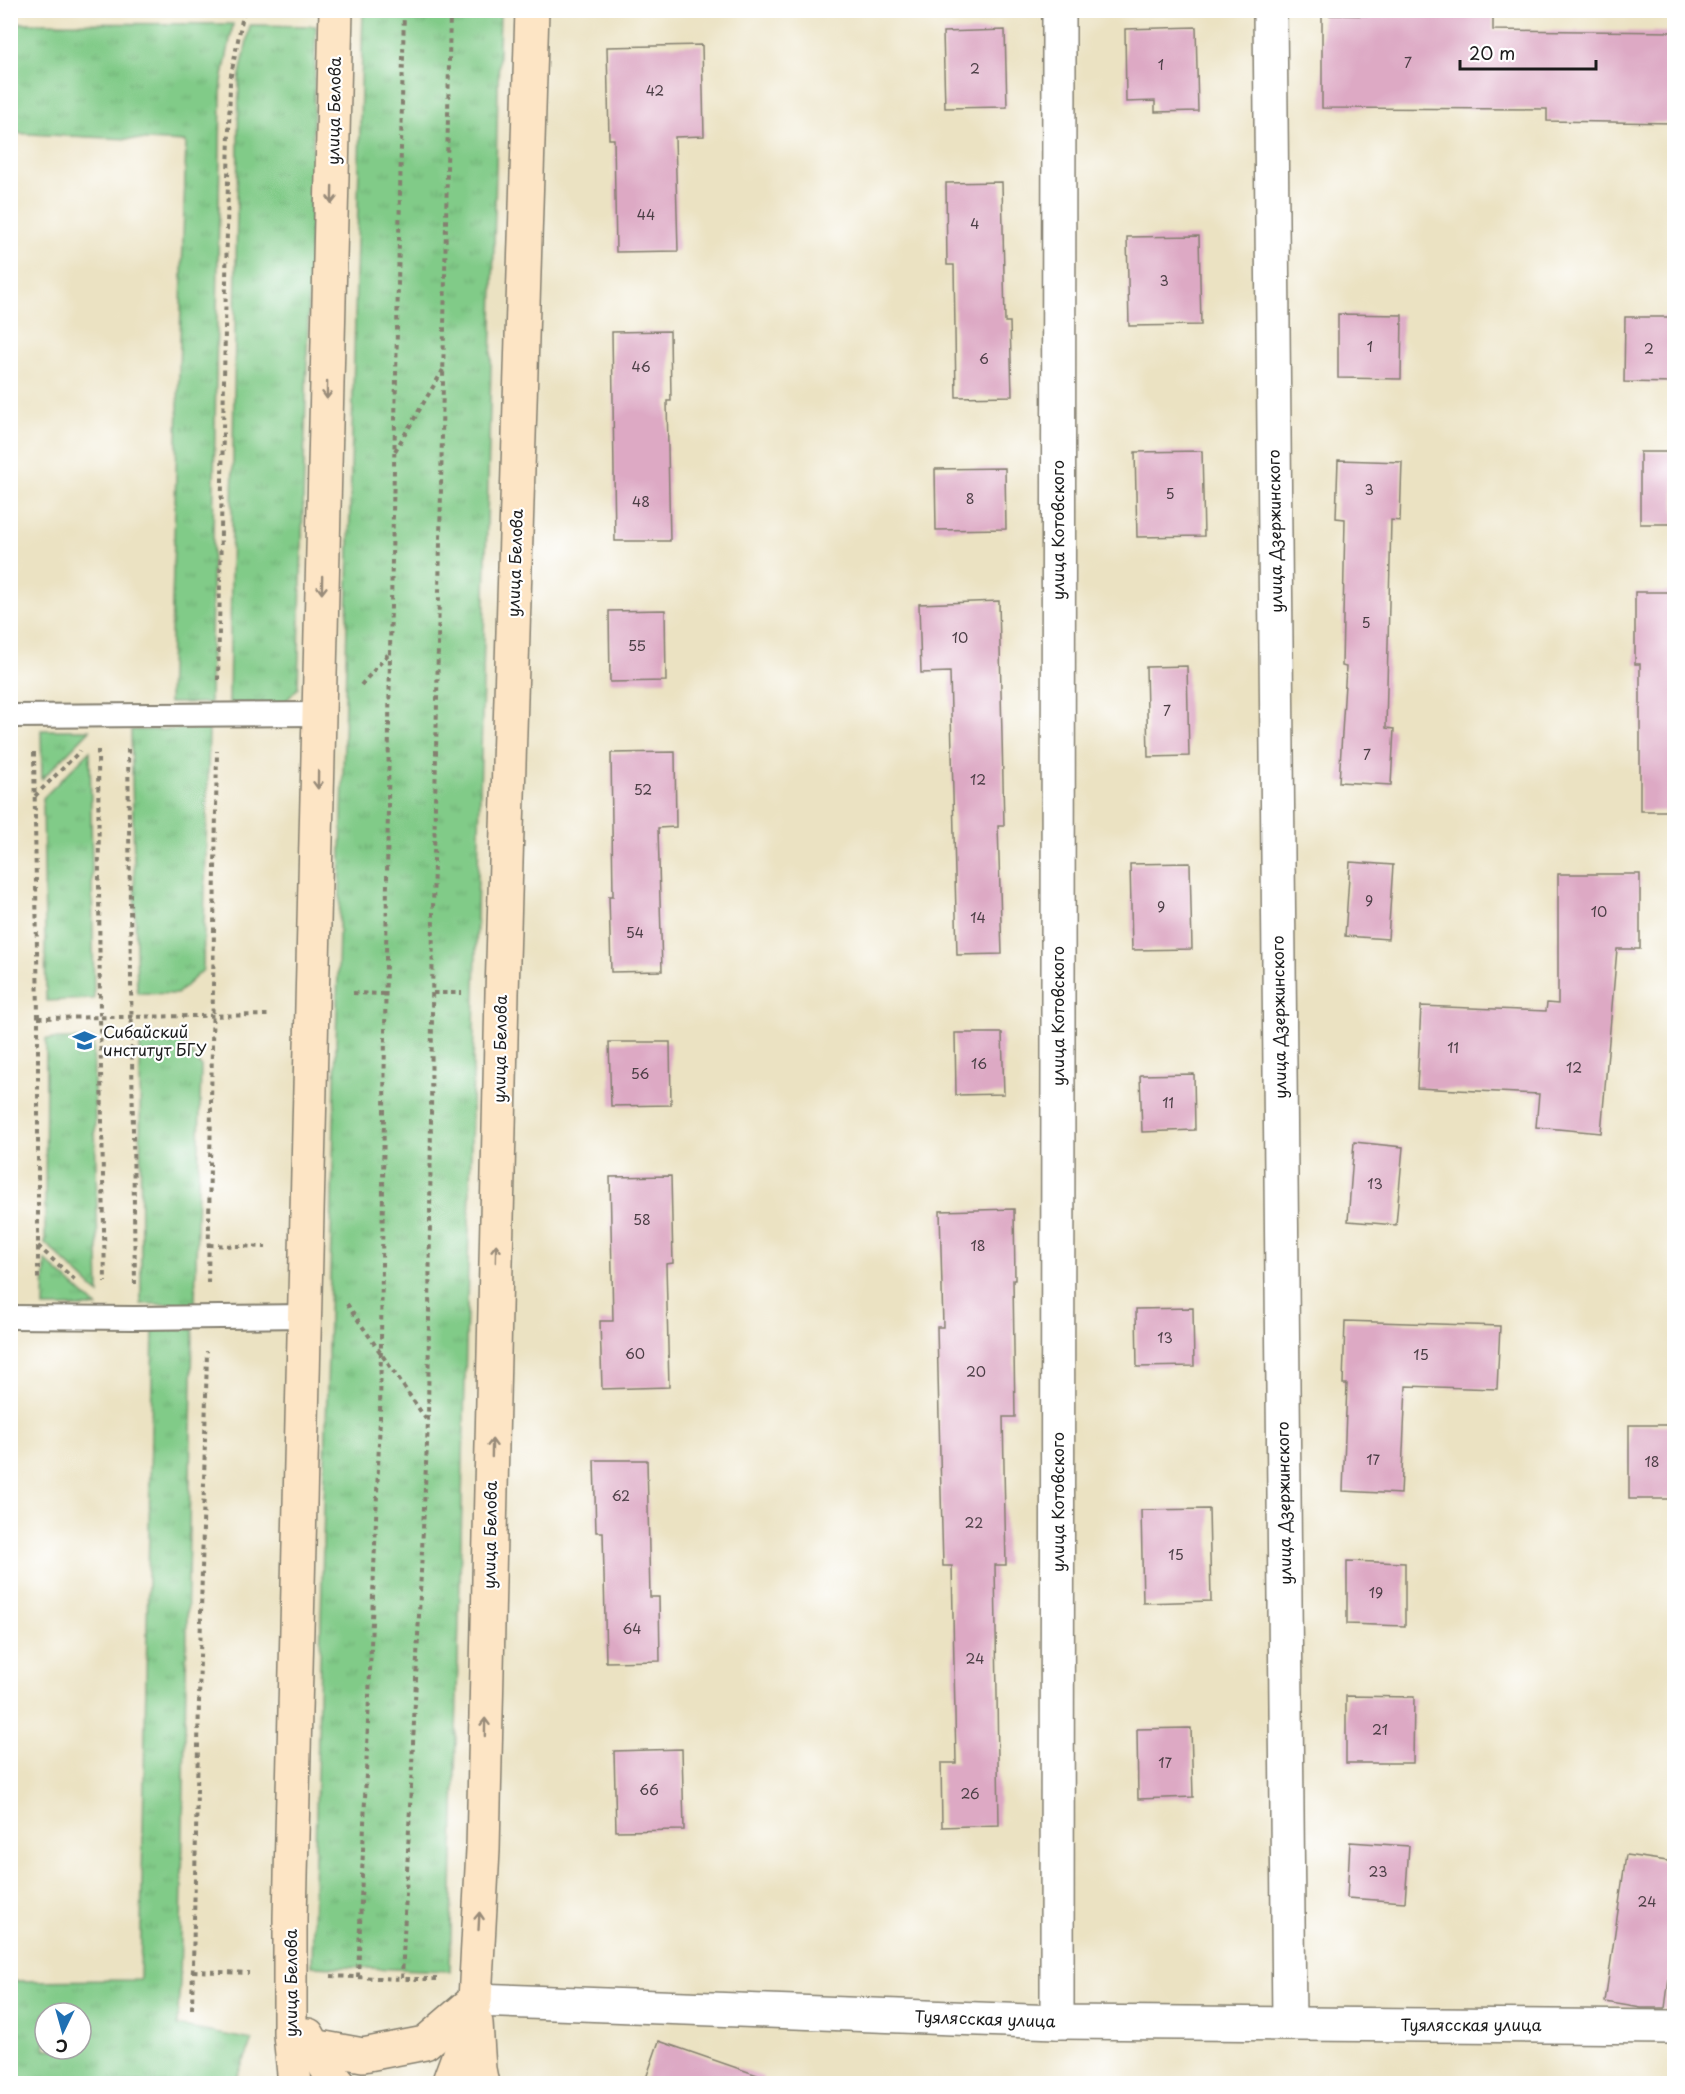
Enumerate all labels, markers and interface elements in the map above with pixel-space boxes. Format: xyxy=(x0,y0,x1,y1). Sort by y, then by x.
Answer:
scale bar xyxy=(1460,33,1596,71)
text: 20 m xyxy=(1469,39,1515,66)
house number: 7 xyxy=(1404,52,1412,73)
house number: 1 xyxy=(1158,54,1164,75)
street label: улица Белова xyxy=(320,57,346,165)
house number: 2 xyxy=(970,58,980,79)
house number: 42 xyxy=(646,80,664,101)
one-way arrow xyxy=(326,184,338,204)
house number: 44 xyxy=(637,204,655,225)
house number: 4 xyxy=(970,213,980,234)
house number: 3 xyxy=(1159,270,1169,291)
house number: 1 xyxy=(1367,336,1373,357)
house number: 2 xyxy=(1644,338,1654,359)
house number: 6 xyxy=(979,348,989,369)
house number: 46 xyxy=(631,356,651,377)
one-way arrow xyxy=(321,379,333,399)
street label: улица Дзержинского xyxy=(1261,449,1287,613)
street label: улица Котовского xyxy=(1045,460,1069,600)
house number: 3 xyxy=(1364,479,1374,500)
house number: 5 xyxy=(1165,483,1175,504)
house number: 8 xyxy=(966,488,974,509)
house number: 48 xyxy=(632,491,650,512)
street label: улица Белова xyxy=(500,509,528,617)
one-way arrow xyxy=(316,574,328,594)
house number: 5 xyxy=(1361,612,1371,633)
house number: 10 xyxy=(952,627,968,648)
house number: 55 xyxy=(628,635,646,656)
house number: 7 xyxy=(1163,700,1171,721)
house number: 7 xyxy=(1363,744,1371,765)
one-way arrow xyxy=(312,769,323,789)
house number: 12 xyxy=(970,769,986,790)
house number: 52 xyxy=(634,779,652,800)
house number: 9 xyxy=(1365,890,1373,911)
house number: 9 xyxy=(1157,896,1165,917)
house number: 10 xyxy=(1591,901,1607,922)
house number: 14 xyxy=(970,907,986,928)
house number: 54 xyxy=(626,922,644,943)
street label: улица Дзержинского xyxy=(1265,935,1291,1099)
street label: улица Котовского xyxy=(1045,946,1069,1086)
street label: улица Белова xyxy=(486,995,512,1103)
place label: Сибайский институт БГУ xyxy=(103,1019,207,1061)
school or university icon: Сибайский институт БГУ xyxy=(72,1028,98,1054)
house number: 11 xyxy=(1447,1037,1459,1058)
house number: 16 xyxy=(971,1053,987,1074)
house number: 12 xyxy=(1566,1057,1582,1078)
house number: 56 xyxy=(631,1063,650,1084)
house number: 11 xyxy=(1162,1092,1174,1113)
house number: 13 xyxy=(1367,1173,1383,1194)
house number: 58 xyxy=(633,1209,651,1230)
house number: 18 xyxy=(970,1235,986,1256)
one-way arrow xyxy=(490,1243,502,1263)
house number: 13 xyxy=(1157,1327,1173,1348)
house number: 60 xyxy=(625,1343,645,1364)
house number: 15 xyxy=(1413,1344,1429,1365)
house number: 20 xyxy=(966,1361,986,1382)
street label: улица Дзержинского xyxy=(1270,1421,1296,1585)
street label: улица Котовского xyxy=(1045,1432,1069,1572)
one-way arrow xyxy=(486,1438,497,1458)
house number: 17 xyxy=(1366,1449,1380,1470)
house number: 18 xyxy=(1644,1451,1660,1472)
street label: улица Белова xyxy=(476,1481,502,1589)
house number: 62 xyxy=(612,1485,630,1506)
house number: 22 xyxy=(965,1512,983,1533)
house number: 15 xyxy=(1168,1544,1184,1565)
house number: 19 xyxy=(1369,1582,1383,1603)
house number: 64 xyxy=(622,1618,642,1639)
house number: 24 xyxy=(966,1648,984,1669)
one-way arrow xyxy=(480,1717,491,1737)
house number: 21 xyxy=(1372,1719,1388,1740)
house number: 17 xyxy=(1158,1752,1172,1773)
house number: 66 xyxy=(639,1779,659,1800)
house number: 26 xyxy=(960,1783,980,1804)
house number: 23 xyxy=(1369,1861,1387,1882)
house number: 24 xyxy=(1638,1891,1656,1912)
one-way arrow xyxy=(473,1912,484,1932)
street label: улица Белова xyxy=(278,1929,302,2037)
north arrow xyxy=(33,2001,93,2061)
street label: Туялясская улица xyxy=(914,2004,1056,2032)
street label: Туялясская улица xyxy=(1401,2012,1541,2036)
text: С xyxy=(55,2034,69,2059)

